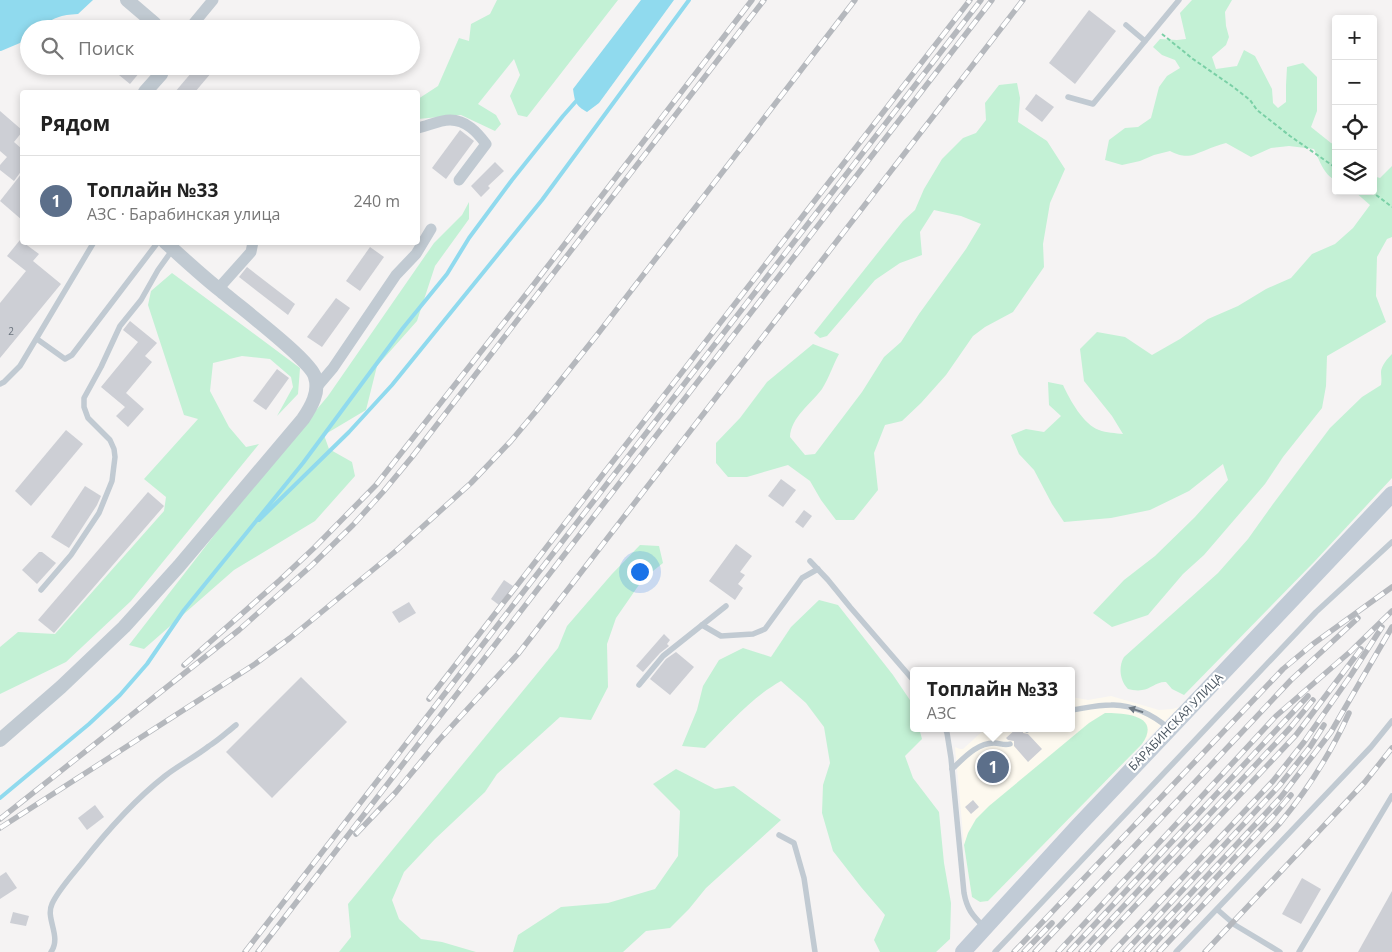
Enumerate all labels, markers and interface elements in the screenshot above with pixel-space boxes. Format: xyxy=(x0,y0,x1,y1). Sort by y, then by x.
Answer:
map controls xyxy=(1332,15,1377,195)
button: + xyxy=(1332,15,1377,60)
search box xyxy=(20,20,420,75)
icon: search xyxy=(38,34,66,62)
text: Поиск xyxy=(78,35,134,61)
button: − xyxy=(1332,60,1377,105)
button: locate xyxy=(1332,105,1377,150)
text: Рядом xyxy=(40,109,110,137)
button: layers xyxy=(1332,150,1377,195)
text: Топлайн №33 xyxy=(87,177,218,203)
text: 1 xyxy=(51,190,61,212)
text: 240 m xyxy=(354,190,400,212)
text: АЗС · Барабинская улица xyxy=(87,203,280,225)
house number: 2 xyxy=(8,324,14,338)
your location xyxy=(627,559,653,585)
popup xyxy=(910,667,1075,732)
street label: БАРАБИНСКАЯ УЛИЦА xyxy=(1125,669,1227,774)
text: Топлайн №33 xyxy=(927,676,1058,702)
text: АЗС xyxy=(927,702,956,724)
one-way arrow xyxy=(1129,706,1144,713)
pin: 1 xyxy=(977,748,1009,786)

